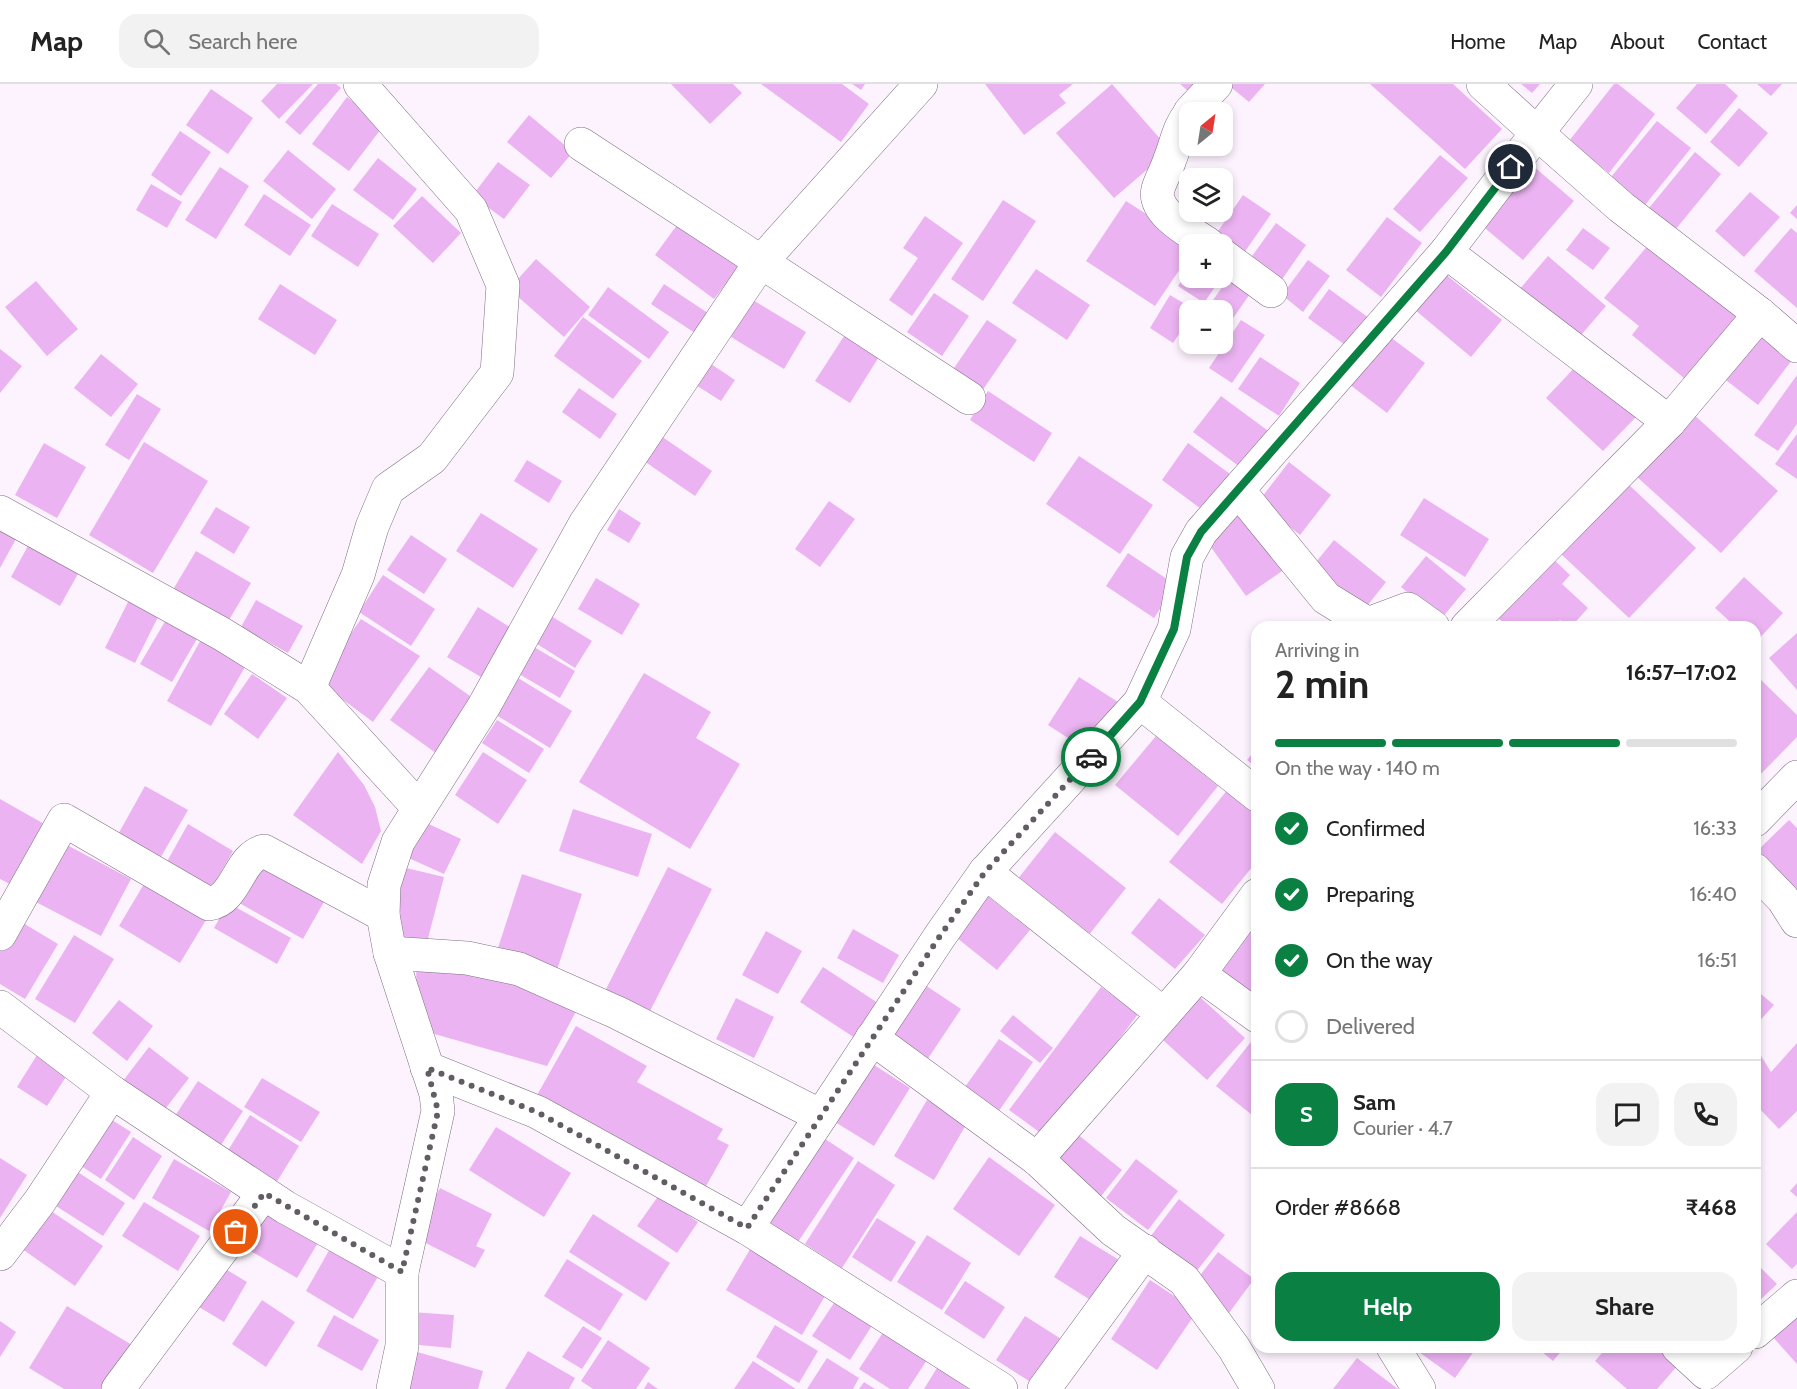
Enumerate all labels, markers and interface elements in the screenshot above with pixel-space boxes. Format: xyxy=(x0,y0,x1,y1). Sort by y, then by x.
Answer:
search box xyxy=(119,14,539,68)
text: Map xyxy=(30,24,83,58)
icon: search xyxy=(140,25,173,58)
text: Search here xyxy=(188,28,297,55)
text: Home xyxy=(1450,29,1506,54)
text: Map xyxy=(1539,29,1577,54)
text: About xyxy=(1610,29,1664,54)
text: Contact xyxy=(1697,29,1767,54)
north arrow xyxy=(1179,102,1233,156)
map controls xyxy=(1179,102,1233,354)
pin xyxy=(1485,141,1536,192)
icon: home xyxy=(1494,150,1527,183)
button: layers xyxy=(1179,168,1233,222)
button: + xyxy=(1179,234,1233,288)
button: − xyxy=(1179,300,1233,354)
text: Arriving in xyxy=(1275,638,1359,662)
text: 16:57–17:02 xyxy=(1626,659,1737,686)
text: 2 min xyxy=(1275,660,1369,708)
courier xyxy=(1061,727,1121,787)
icon: car xyxy=(1075,741,1108,774)
text: On the way · 140 m xyxy=(1275,756,1440,780)
icon: check xyxy=(1275,812,1308,845)
text: Confirmed xyxy=(1326,815,1425,842)
text: 16:33 xyxy=(1693,816,1737,840)
icon: check xyxy=(1275,878,1308,911)
text: Preparing xyxy=(1326,881,1414,908)
text: 16:40 xyxy=(1689,882,1737,906)
icon: check xyxy=(1275,944,1308,977)
text: On the way xyxy=(1326,947,1433,974)
text: 16:51 xyxy=(1698,948,1737,972)
text: Delivered xyxy=(1326,1013,1415,1040)
button: chat xyxy=(1596,1083,1659,1146)
button: phone xyxy=(1674,1083,1737,1146)
text: Sam xyxy=(1353,1089,1396,1116)
text: S xyxy=(1300,1101,1313,1128)
text: Courier · 4.7 xyxy=(1353,1116,1453,1140)
text: Order #8668 xyxy=(1275,1194,1401,1221)
text: ₹468 xyxy=(1686,1194,1737,1221)
pin xyxy=(210,1206,261,1257)
icon: bag xyxy=(219,1215,252,1248)
button: Help xyxy=(1275,1272,1500,1341)
button: Share xyxy=(1512,1272,1737,1341)

